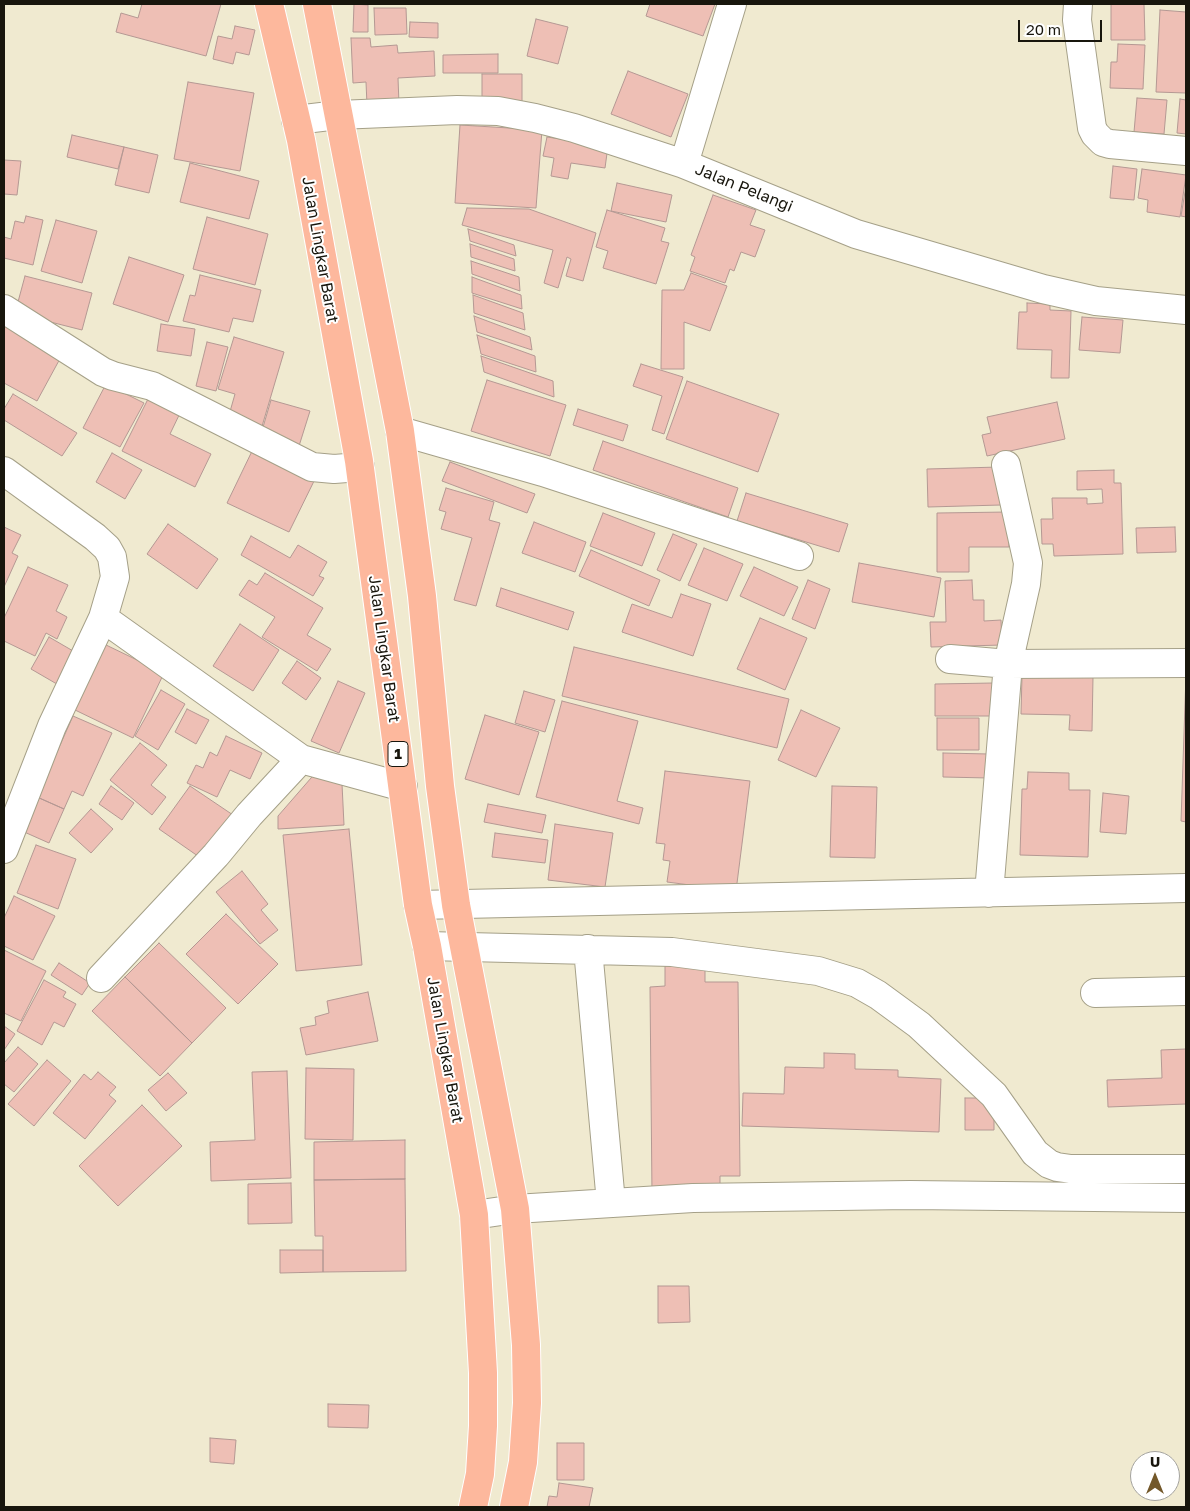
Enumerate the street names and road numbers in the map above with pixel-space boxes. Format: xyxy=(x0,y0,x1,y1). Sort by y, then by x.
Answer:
street label: Jalan Pelangi xyxy=(692,160,796,216)
street label: Jalan Lingkar Barat xyxy=(298,175,342,325)
street label: Jalan Lingkar Barat xyxy=(364,574,404,724)
road number: 1 xyxy=(388,742,408,766)
street label: Jalan Lingkar Barat xyxy=(423,975,467,1125)

